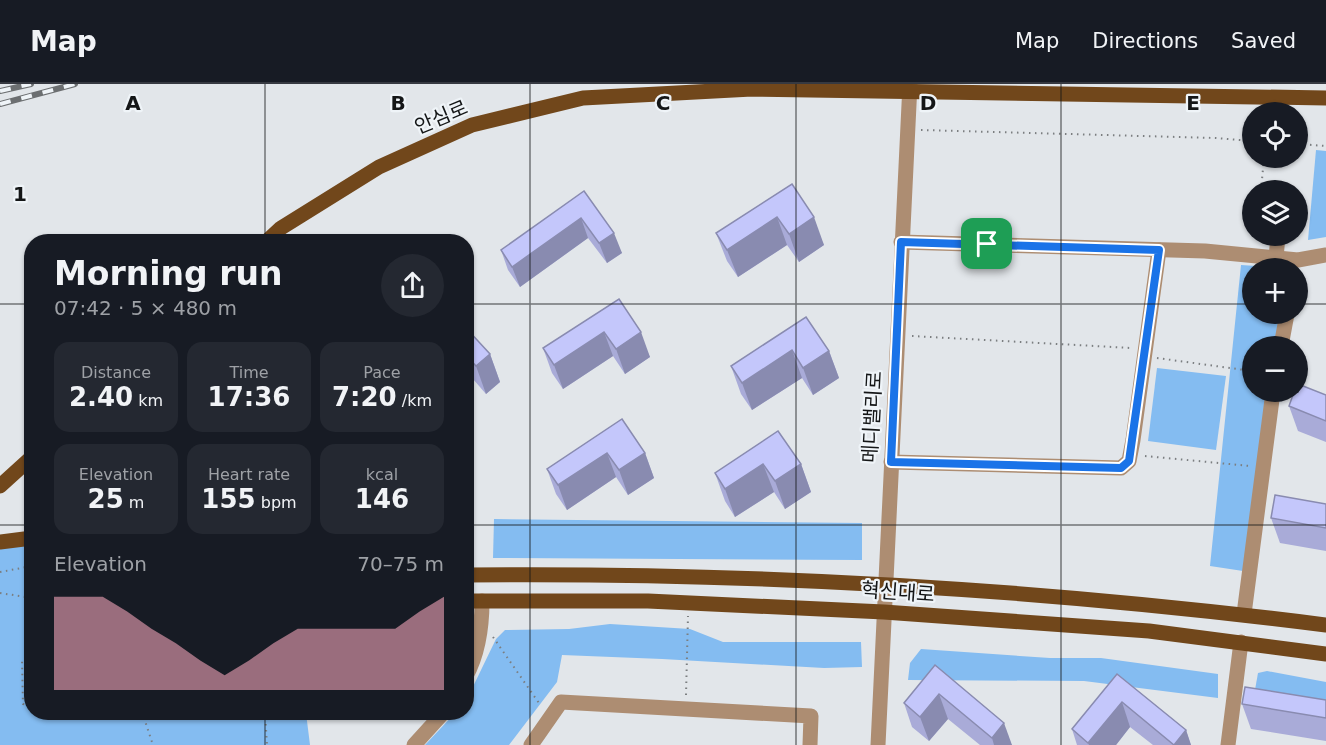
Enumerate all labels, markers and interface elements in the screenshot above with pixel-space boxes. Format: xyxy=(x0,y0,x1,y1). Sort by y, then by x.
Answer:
text: Map xyxy=(30,25,97,58)
text: Map xyxy=(1015,29,1059,53)
text: Directions xyxy=(1092,29,1198,53)
text: Saved xyxy=(1231,29,1296,53)
text: A xyxy=(125,91,141,115)
text: B xyxy=(390,91,406,115)
text: C xyxy=(656,91,670,115)
text: D xyxy=(920,91,936,115)
text: E xyxy=(1186,91,1200,115)
street label: 안심로 xyxy=(411,95,471,139)
map controls xyxy=(1242,102,1308,402)
button: locate xyxy=(1242,102,1308,168)
button: layers xyxy=(1242,180,1308,246)
text: 1 xyxy=(13,182,27,206)
pin xyxy=(961,218,1012,269)
icon: arrive xyxy=(970,227,1003,260)
text: Morning run xyxy=(54,254,282,293)
button: share xyxy=(381,254,444,317)
button: + xyxy=(1242,258,1308,324)
text: 07:42 · 5 × 480 m xyxy=(54,296,237,320)
button: − xyxy=(1242,336,1308,402)
text: Distance xyxy=(81,363,151,382)
text: Time xyxy=(229,363,269,382)
text: Pace xyxy=(363,363,401,382)
street label: 메디밸리로 xyxy=(858,370,886,464)
text: 2.40 xyxy=(69,382,133,412)
text: 17:36 xyxy=(208,382,290,412)
text: 7:20 xyxy=(332,382,397,412)
text: km xyxy=(133,391,163,410)
text: /km xyxy=(397,391,432,410)
text: Elevation xyxy=(79,465,153,484)
text: Heart rate xyxy=(208,465,290,484)
text: kcal xyxy=(366,465,398,484)
text: 25 xyxy=(88,484,124,514)
text: 155 xyxy=(201,484,256,514)
text: 146 xyxy=(355,484,409,514)
text: m xyxy=(124,493,144,512)
text: bpm xyxy=(256,493,297,512)
text: Elevation xyxy=(54,552,147,576)
text: 70–75 m xyxy=(357,552,444,576)
street label: 혁신대로 xyxy=(860,577,936,607)

